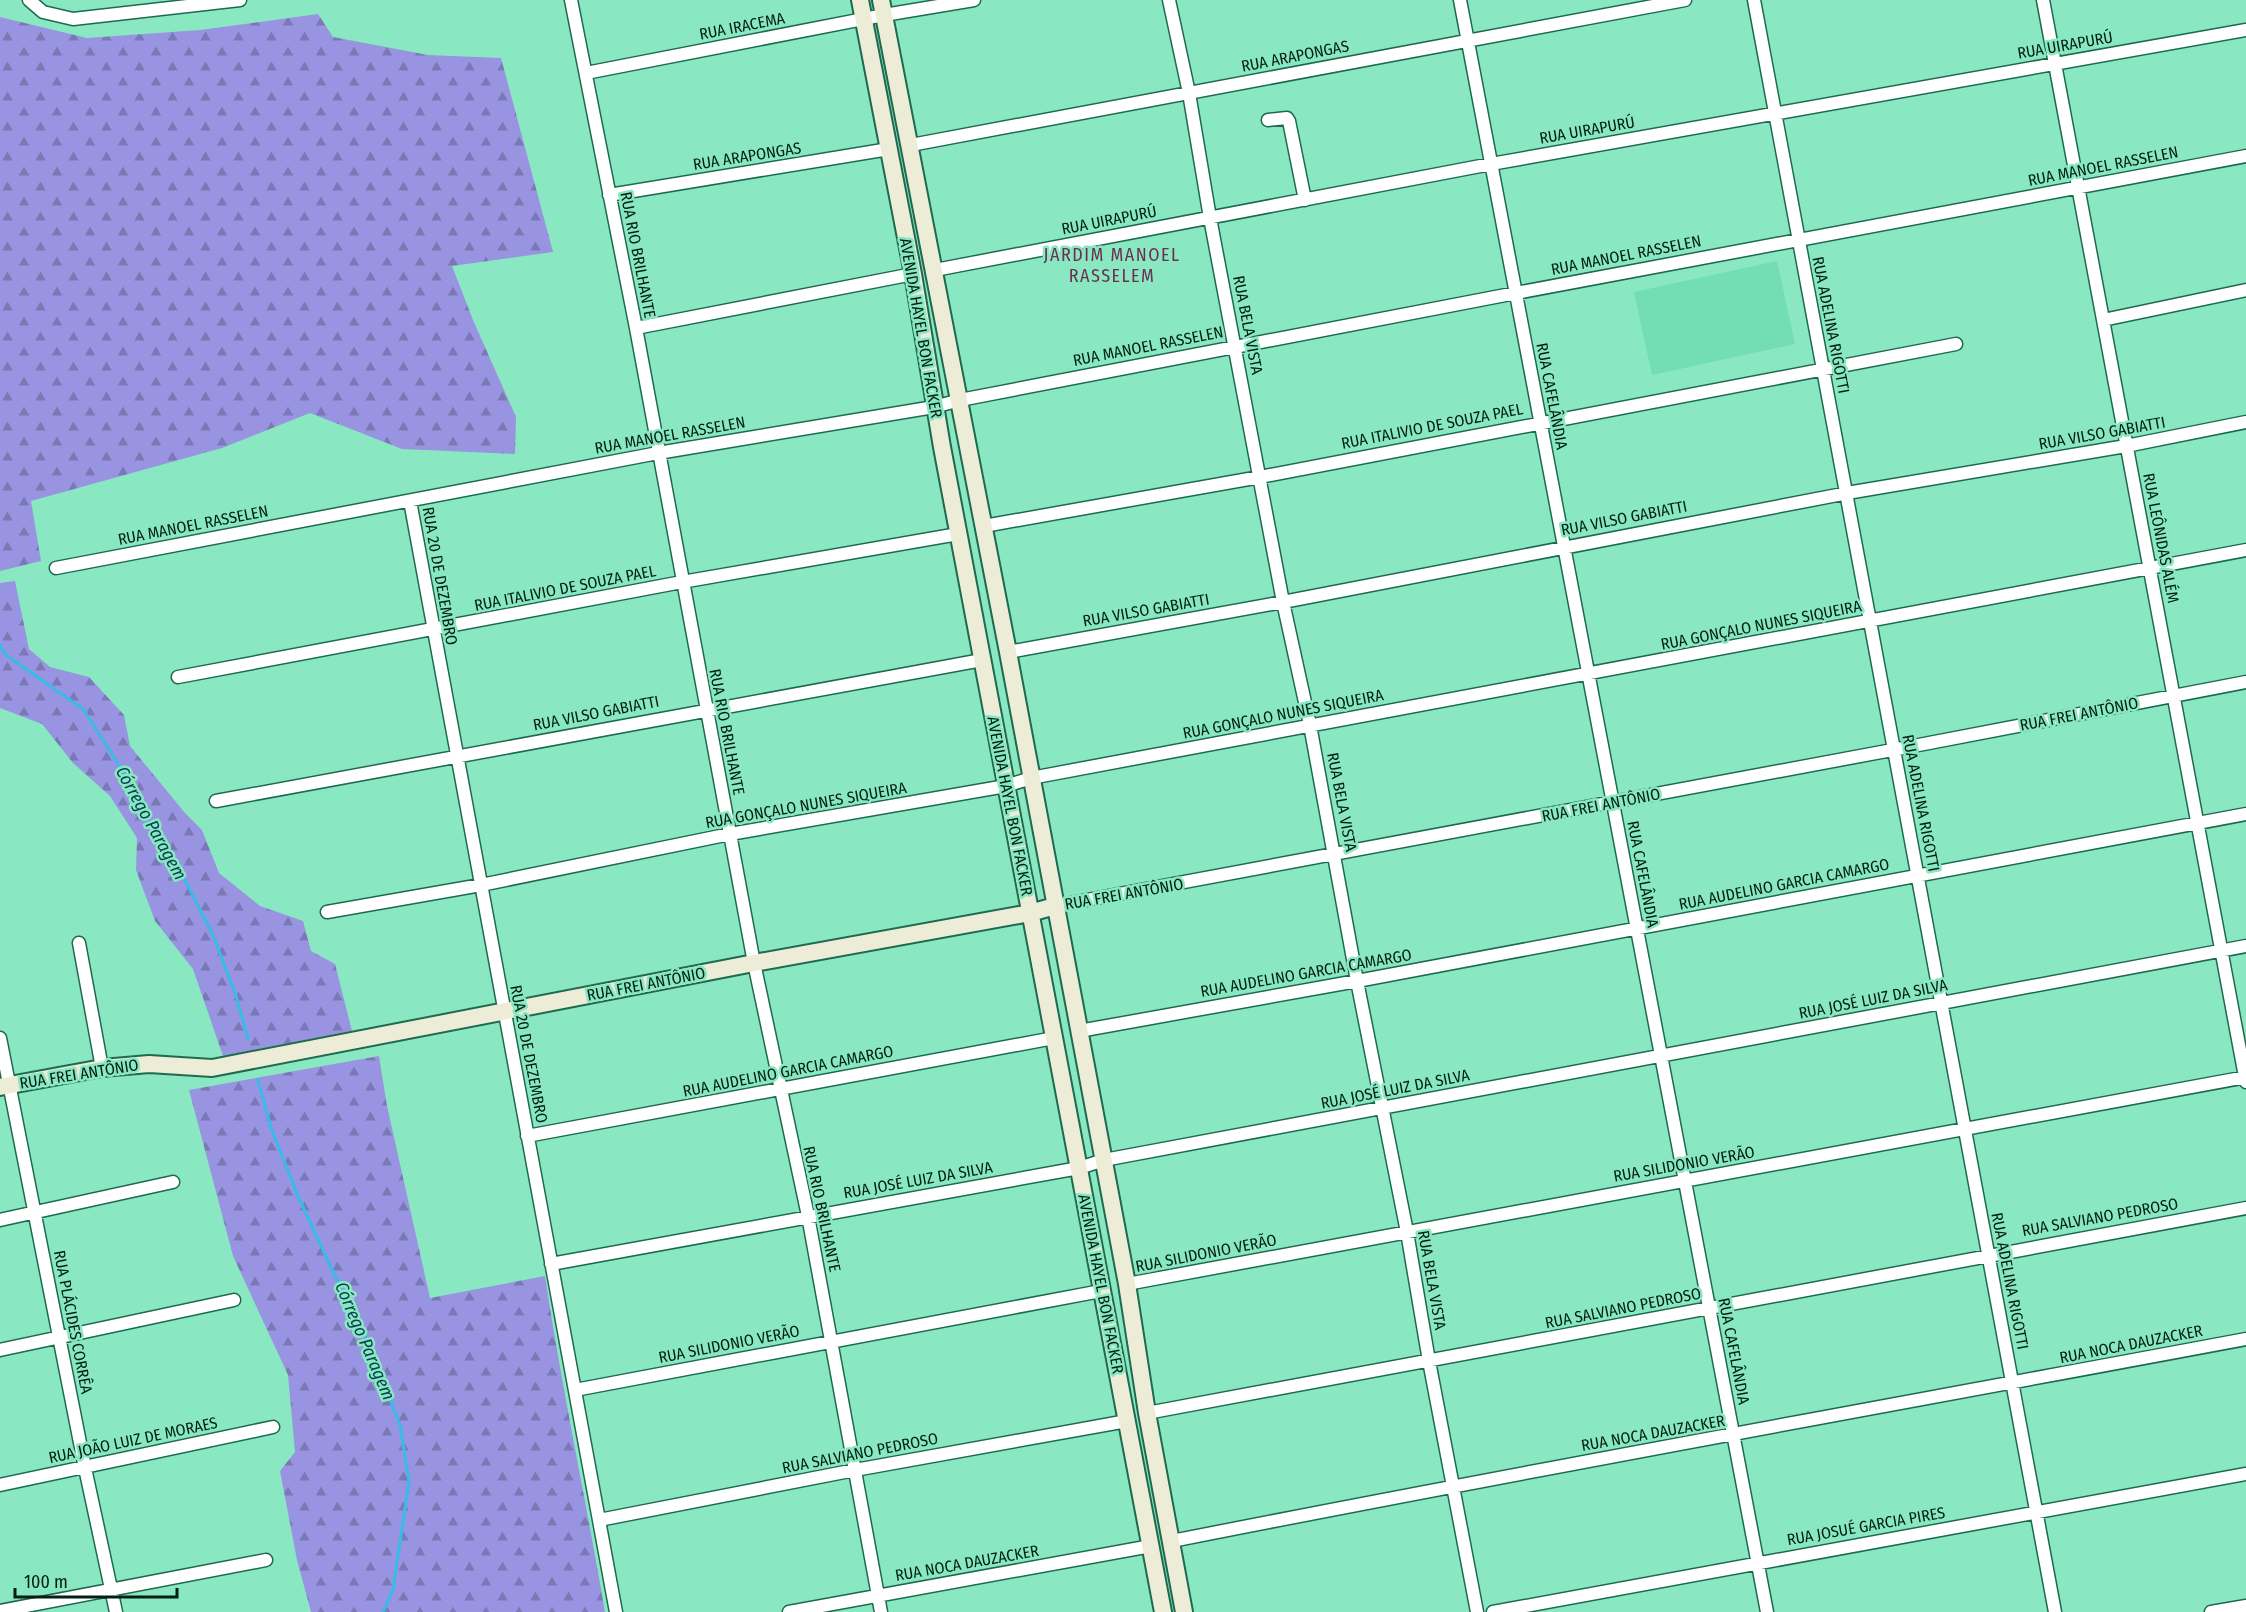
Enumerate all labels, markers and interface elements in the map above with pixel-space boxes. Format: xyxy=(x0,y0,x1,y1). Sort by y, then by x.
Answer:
street label: RUA IRACEMA xyxy=(698,8,787,44)
street label: RUA UIRAPURÚ xyxy=(2016,27,2114,63)
street label: RUA ARAPONGAS xyxy=(1240,36,1350,76)
street label: RUA UIRAPURÚ xyxy=(1538,112,1636,148)
street label: RUA ARAPONGAS xyxy=(692,138,802,174)
street label: RUA MANOEL RASSELEN xyxy=(2026,142,2180,190)
street label: RUA RIO BRILHANTE xyxy=(616,190,660,320)
street label: RUA UIRAPURÚ xyxy=(1060,201,1158,239)
street label: RUA MANOEL RASSELEN xyxy=(1549,231,1703,279)
street label: AVENIDA HAYEL BON FACKER xyxy=(896,237,946,420)
district label: JARDIM MANOEL RASSELEM xyxy=(1044,244,1180,287)
street label: RUA ADELINA RIGOTTI xyxy=(1808,255,1854,395)
street label: RUA BELA VISTA xyxy=(1229,274,1267,377)
street label: RUA MANOEL RASSELEN xyxy=(1071,322,1225,370)
street label: RUA CAFELÂNDIA xyxy=(1532,341,1572,451)
street label: RUA ITALIVIO DE SOUZA PAEL xyxy=(1340,399,1524,453)
street label: RUA MANOEL RASSELEN xyxy=(593,412,747,458)
street label: RUA VILSO GABIATTI xyxy=(2037,413,2167,453)
street label: RUA LEÔNIDAS ALÉM xyxy=(2139,471,2184,605)
street label: RUA VILSO GABIATTI xyxy=(1559,496,1689,540)
street label: RUA MANOEL RASSELEN xyxy=(116,501,270,549)
street label: RUA 20 DE DEZEMBRO xyxy=(418,505,462,647)
street label: RUA ITALIVIO DE SOUZA PAEL xyxy=(473,561,657,615)
street label: RUA VILSO GABIATTI xyxy=(1081,590,1211,630)
street label: RUA GONÇALO NUNES SIQUEIRA xyxy=(1659,596,1864,655)
street label: RUA RIO BRILHANTE xyxy=(705,667,749,797)
street label: RUA GONÇALO NUNES SIQUEIRA xyxy=(1181,685,1386,744)
street label: RUA VILSO GABIATTI xyxy=(531,691,661,735)
street label: RUA FREI ANTÔNIO xyxy=(2018,692,2140,735)
street label: AVENIDA HAYEL BON FACKER xyxy=(983,715,1037,898)
street label: RUA ADELINA RIGOTTI xyxy=(1898,733,1944,873)
street label: RUA BELA VISTA xyxy=(1323,751,1361,854)
water label: Córrego Paragem xyxy=(111,762,191,884)
street label: RUA GONÇALO NUNES SIQUEIRA xyxy=(704,778,909,833)
street label: RUA FREI ANTÔNIO xyxy=(1540,783,1662,826)
street label: RUA CAFELÂNDIA xyxy=(1623,819,1663,929)
street label: RUA AUDELINO GARCIA CAMARGO xyxy=(1677,854,1891,914)
street label: RUA FREI ANTÔNIO xyxy=(1063,873,1185,914)
street label: RUA AUDELINO GARCIA CAMARGO xyxy=(1199,945,1413,1001)
street label: RUA FREI ANTÔNIO xyxy=(585,962,707,1005)
street label: RUA JOSÉ LUIZ DA SILVA xyxy=(1797,975,1950,1023)
street label: RUA 20 DE DEZEMBRO xyxy=(506,983,552,1125)
street label: RUA AUDELINO GARCIA CAMARGO xyxy=(681,1041,895,1101)
street label: RUA FREI ANTÔNIO xyxy=(18,1054,140,1093)
street label: RUA JOSÉ LUIZ DA SILVA xyxy=(1319,1065,1472,1113)
street label: RUA SILIDONIO VERÃO xyxy=(1612,1142,1756,1186)
street label: RUA RIO BRILHANTE xyxy=(799,1144,845,1274)
street label: RUA JOSÉ LUIZ DA SILVA xyxy=(842,1157,995,1202)
street label: AVENIDA HAYEL BON FACKER xyxy=(1074,1193,1128,1376)
street label: RUA SALVIANO PEDROSO xyxy=(2020,1194,2180,1240)
street label: RUA ADELINA RIGOTTI xyxy=(1987,1211,2033,1351)
street label: RUA BELA VISTA xyxy=(1414,1229,1450,1332)
street label: RUA SILIDONIO VERÃO xyxy=(1134,1230,1278,1276)
street label: RUA PLÁCIDES CORRÊA xyxy=(50,1249,96,1396)
water label: Córrego Paragem xyxy=(330,1279,400,1403)
street label: RUA SALVIANO PEDROSO xyxy=(1543,1284,1703,1332)
street label: RUA CAFELÂNDIA xyxy=(1714,1296,1754,1406)
street label: RUA SILIDONIO VERÃO xyxy=(657,1321,801,1367)
street label: RUA NOCA DAUZACKER xyxy=(2058,1321,2204,1367)
street label: RUA NOCA DAUZACKER xyxy=(1580,1411,1726,1455)
street label: RUA JOÃO LUIZ DE MORAES xyxy=(47,1413,219,1467)
street label: RUA SALVIANO PEDROSO xyxy=(780,1429,940,1477)
street label: RUA JOSUÉ GARCIA PIRES xyxy=(1785,1503,1947,1549)
street label: RUA NOCA DAUZACKER xyxy=(894,1541,1040,1585)
scale bar xyxy=(15,1561,177,1599)
text: 100 m xyxy=(24,1571,68,1593)

